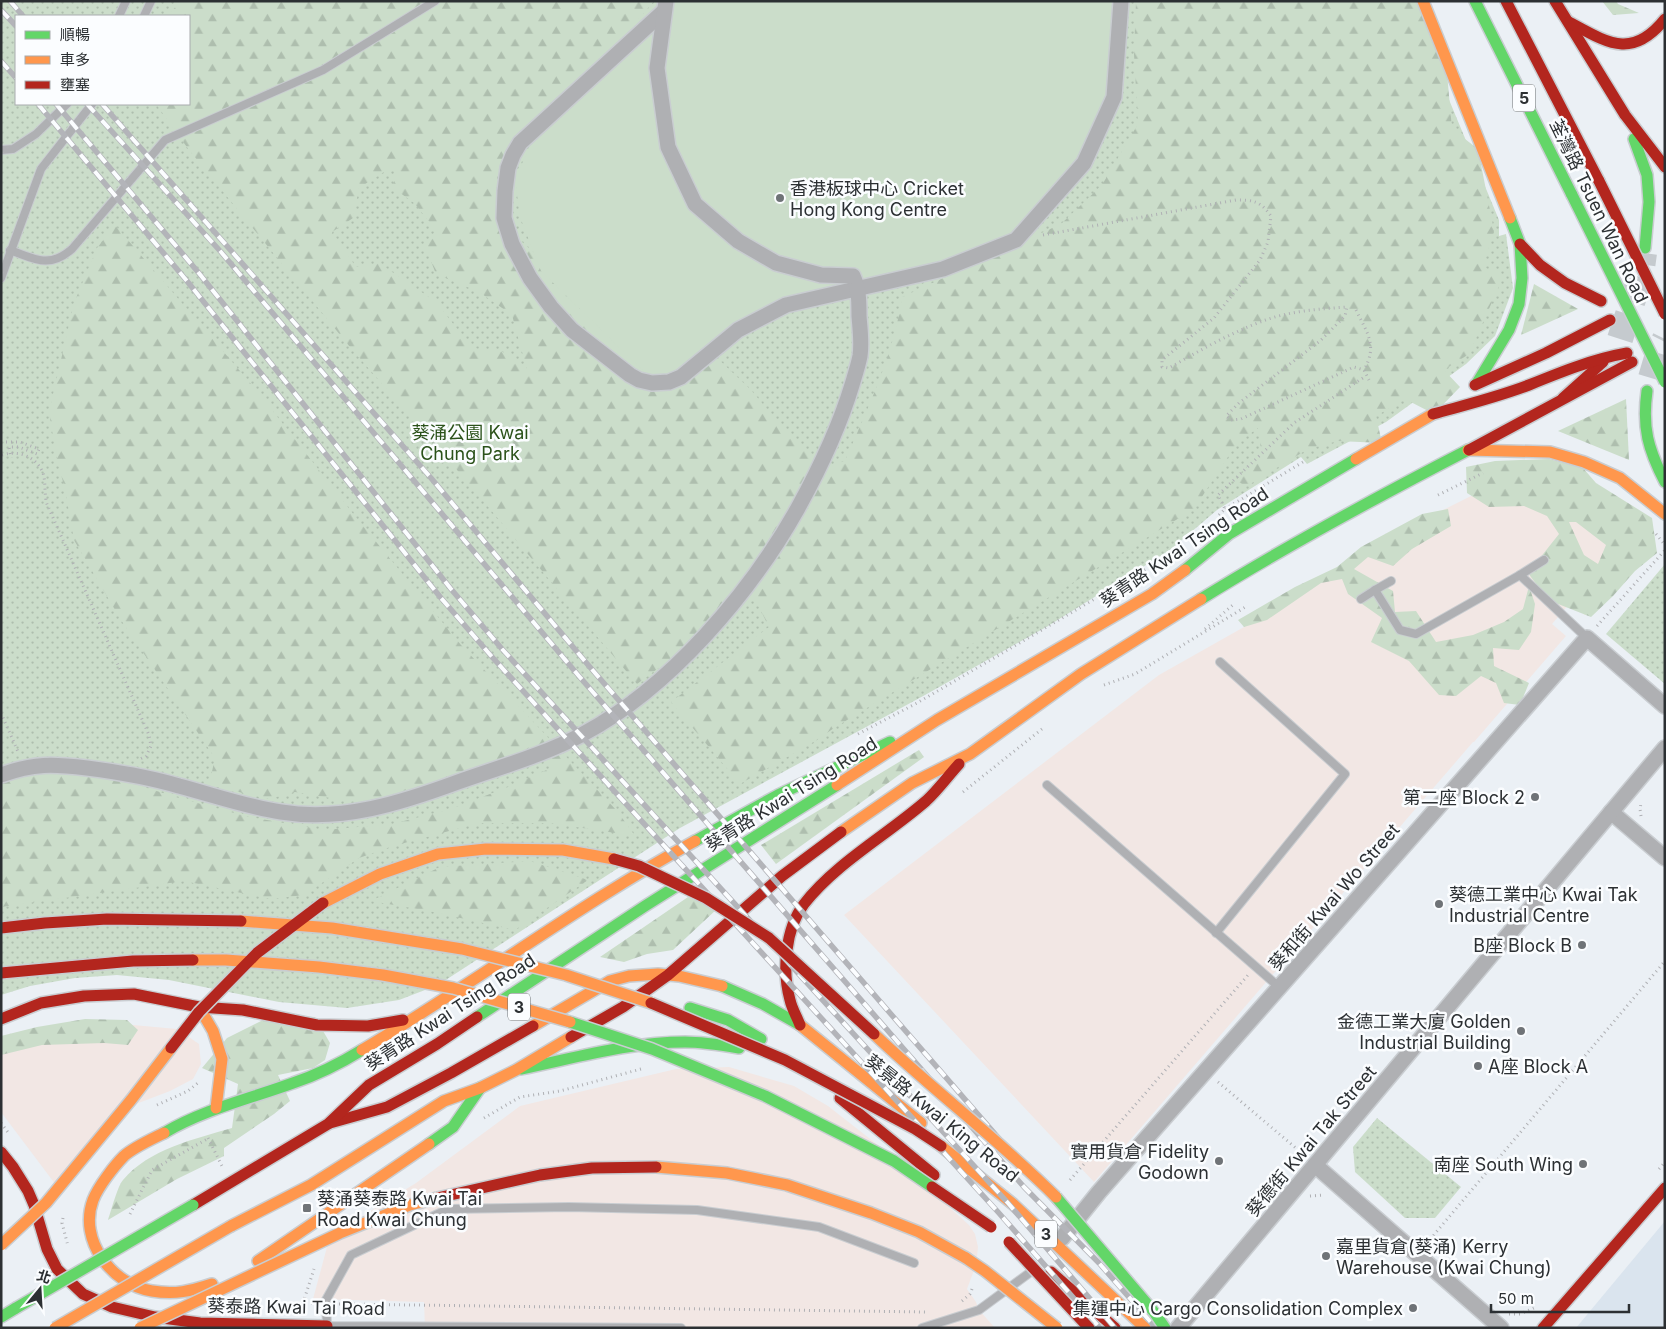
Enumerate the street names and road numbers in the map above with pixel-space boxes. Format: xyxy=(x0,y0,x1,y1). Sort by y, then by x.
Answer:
road number: 5 xyxy=(1513,85,1535,112)
street label: 荃灣路 Tsuen Wan Road xyxy=(1545,116,1653,306)
street label: 葵青路 Kwai Tsing Road xyxy=(1096,483,1272,611)
street label: 葵青路 Kwai Tsing Road xyxy=(701,732,881,856)
street label: 葵和街 Kwai Wo Street xyxy=(1264,819,1404,975)
street label: 葵青路 Kwai Tsing Road xyxy=(361,949,539,1075)
road number: 3 xyxy=(508,994,530,1020)
street label: 葵景路 Kwai King Road xyxy=(861,1050,1023,1186)
street label: 葵德街 Kwai Tak Street xyxy=(1242,1061,1380,1221)
road number: 3 xyxy=(1035,1220,1057,1248)
street label: 葵泰路 Kwai Tai Road xyxy=(207,1295,385,1319)

